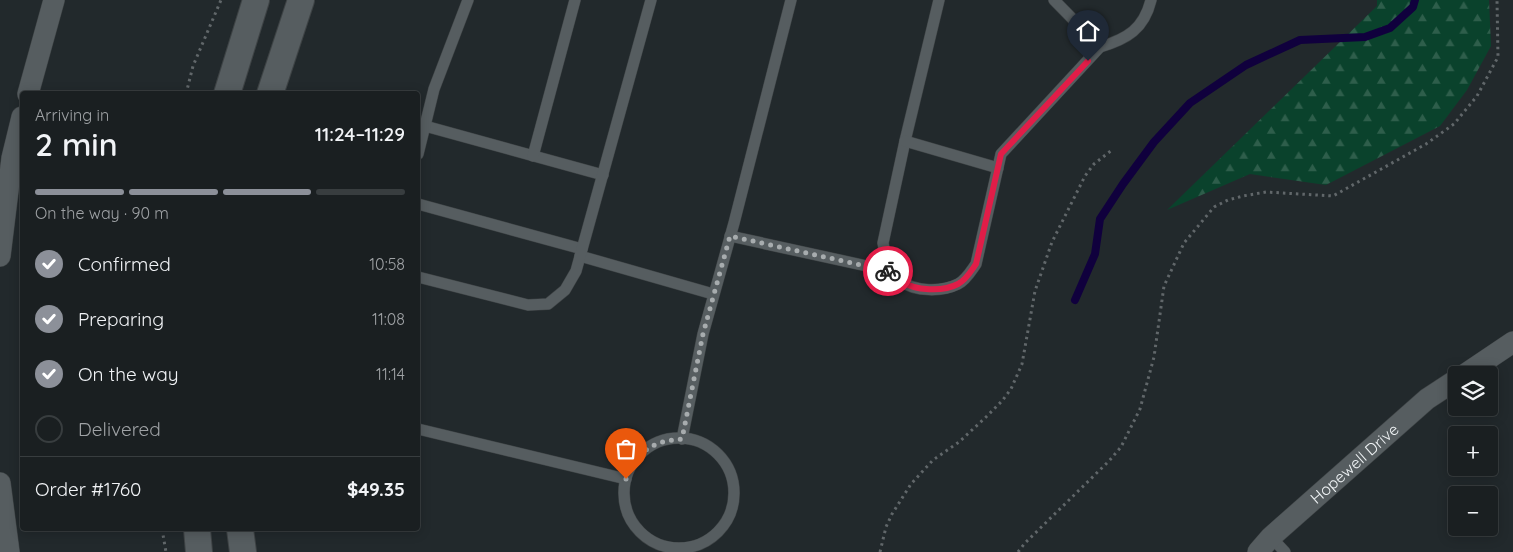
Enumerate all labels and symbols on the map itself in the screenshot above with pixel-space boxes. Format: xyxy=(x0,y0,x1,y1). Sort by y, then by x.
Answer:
pin xyxy=(1067,10,1109,61)
courier xyxy=(863,246,913,296)
street label: Hopewell Drive xyxy=(1306,419,1403,508)
pin xyxy=(605,428,647,479)

